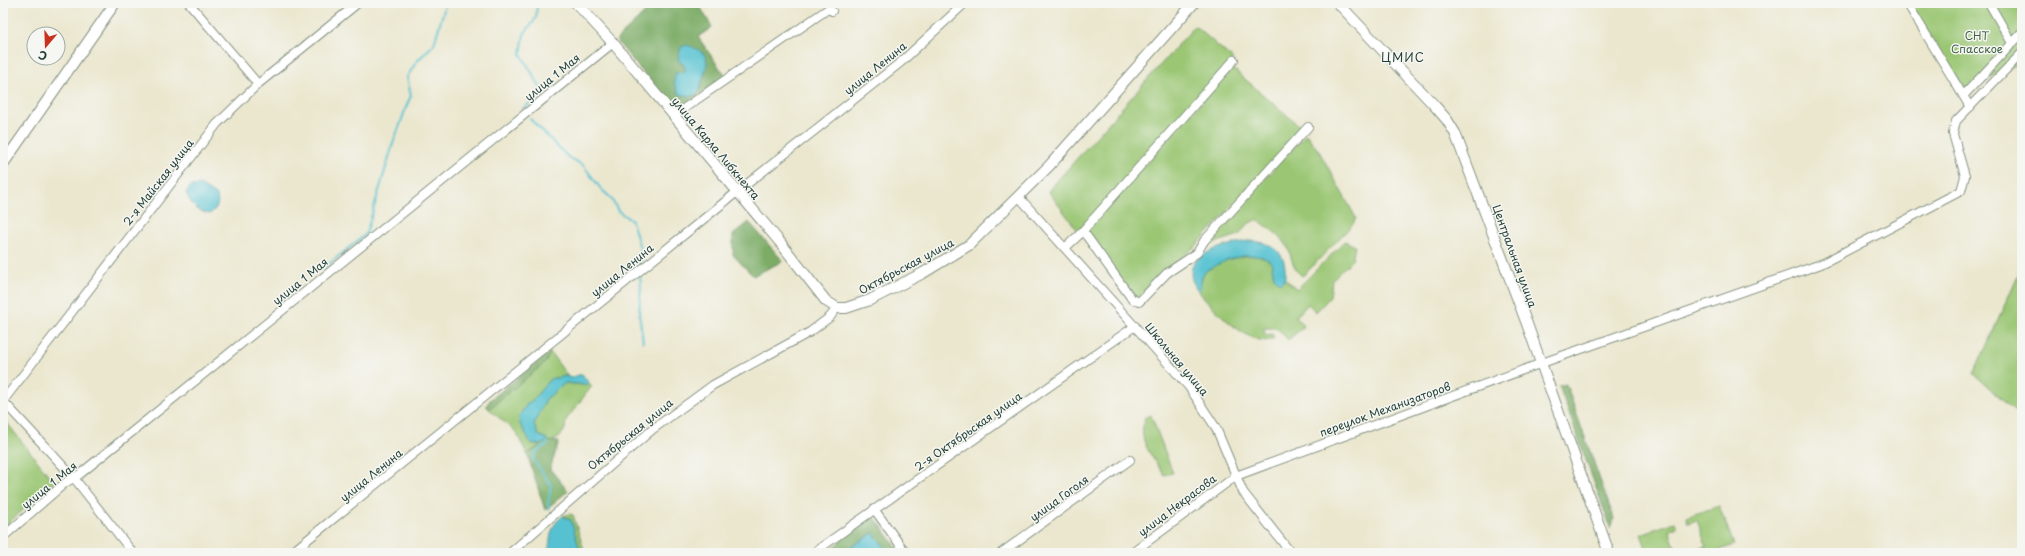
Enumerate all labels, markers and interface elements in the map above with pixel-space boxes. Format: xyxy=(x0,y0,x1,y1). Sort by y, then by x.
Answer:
north arrow xyxy=(26,26,66,66)
park label: СНТ Спасское xyxy=(1951,27,2003,57)
street label: улица Ленина xyxy=(840,37,910,99)
text: С xyxy=(36,47,49,65)
district label: ЦМИС xyxy=(1381,48,1425,66)
street label: улица 1 Мая xyxy=(521,49,583,105)
street label: улица Карла Либкнехта xyxy=(668,93,764,203)
street label: 2-я Майская улица xyxy=(119,135,197,229)
street label: Центральная улица xyxy=(1488,202,1542,310)
street label: Октябрьская улица xyxy=(855,234,957,298)
street label: улица Ленина xyxy=(587,239,657,301)
street label: улица 1 Мая xyxy=(269,253,331,309)
street label: Школьная улица xyxy=(1141,319,1213,400)
street label: переулок Механизаторов xyxy=(1317,377,1453,441)
street label: 2-я Октябрьская улица xyxy=(911,387,1025,475)
street label: Октябрьская улица xyxy=(584,394,677,474)
street label: улица Ленина xyxy=(336,444,406,506)
street label: улица 1 Мая xyxy=(18,457,80,513)
street label: улица Некрасова xyxy=(1134,470,1220,540)
street label: улица Гоголя xyxy=(1026,471,1092,525)

